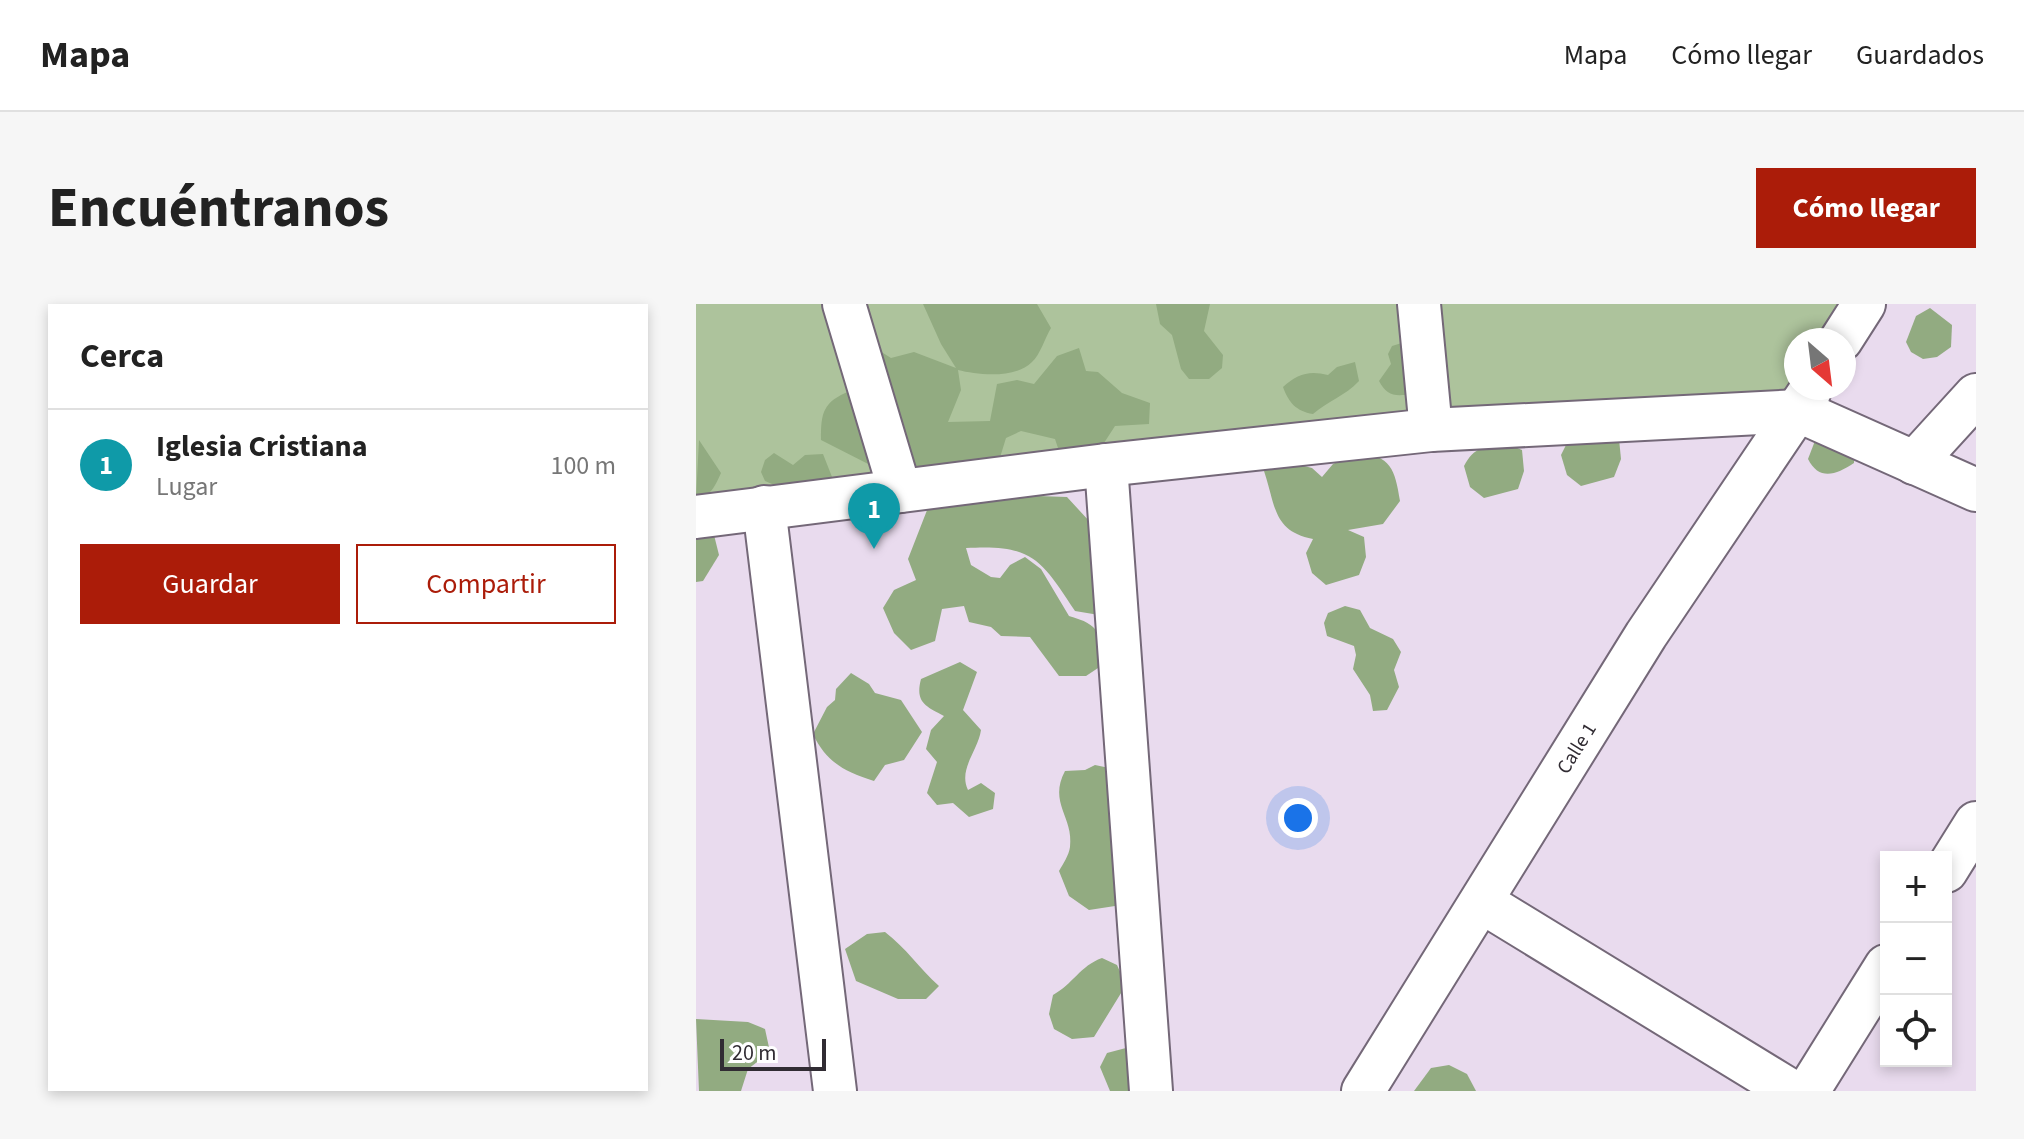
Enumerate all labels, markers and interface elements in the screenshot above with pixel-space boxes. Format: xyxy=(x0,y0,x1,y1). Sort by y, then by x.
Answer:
text: Mapa xyxy=(40,28,130,82)
text: Mapa xyxy=(1564,35,1627,75)
text: Cómo llegar xyxy=(1671,35,1812,75)
text: Guardados xyxy=(1856,35,1984,75)
button: Cómo llegar xyxy=(1756,168,1976,248)
text: Encuéntranos xyxy=(48,169,389,248)
north arrow xyxy=(1784,328,1856,400)
text: Cerca xyxy=(80,332,164,381)
text: Iglesia Cristiana xyxy=(156,425,367,468)
text: 1 xyxy=(99,447,113,484)
text: 100 m xyxy=(550,447,616,484)
text: Lugar xyxy=(156,468,217,505)
pin: 1 xyxy=(848,483,900,549)
button: Guardar xyxy=(80,544,340,624)
button: Compartir xyxy=(356,544,616,624)
street label: Calle 1 xyxy=(1550,718,1603,780)
your location xyxy=(1278,798,1318,838)
map controls xyxy=(1880,851,1952,1067)
button: + xyxy=(1880,851,1952,923)
button: − xyxy=(1880,923,1952,995)
button: locate xyxy=(1880,995,1952,1067)
scale bar xyxy=(720,1035,826,1071)
text: 20 m xyxy=(732,1037,777,1069)

